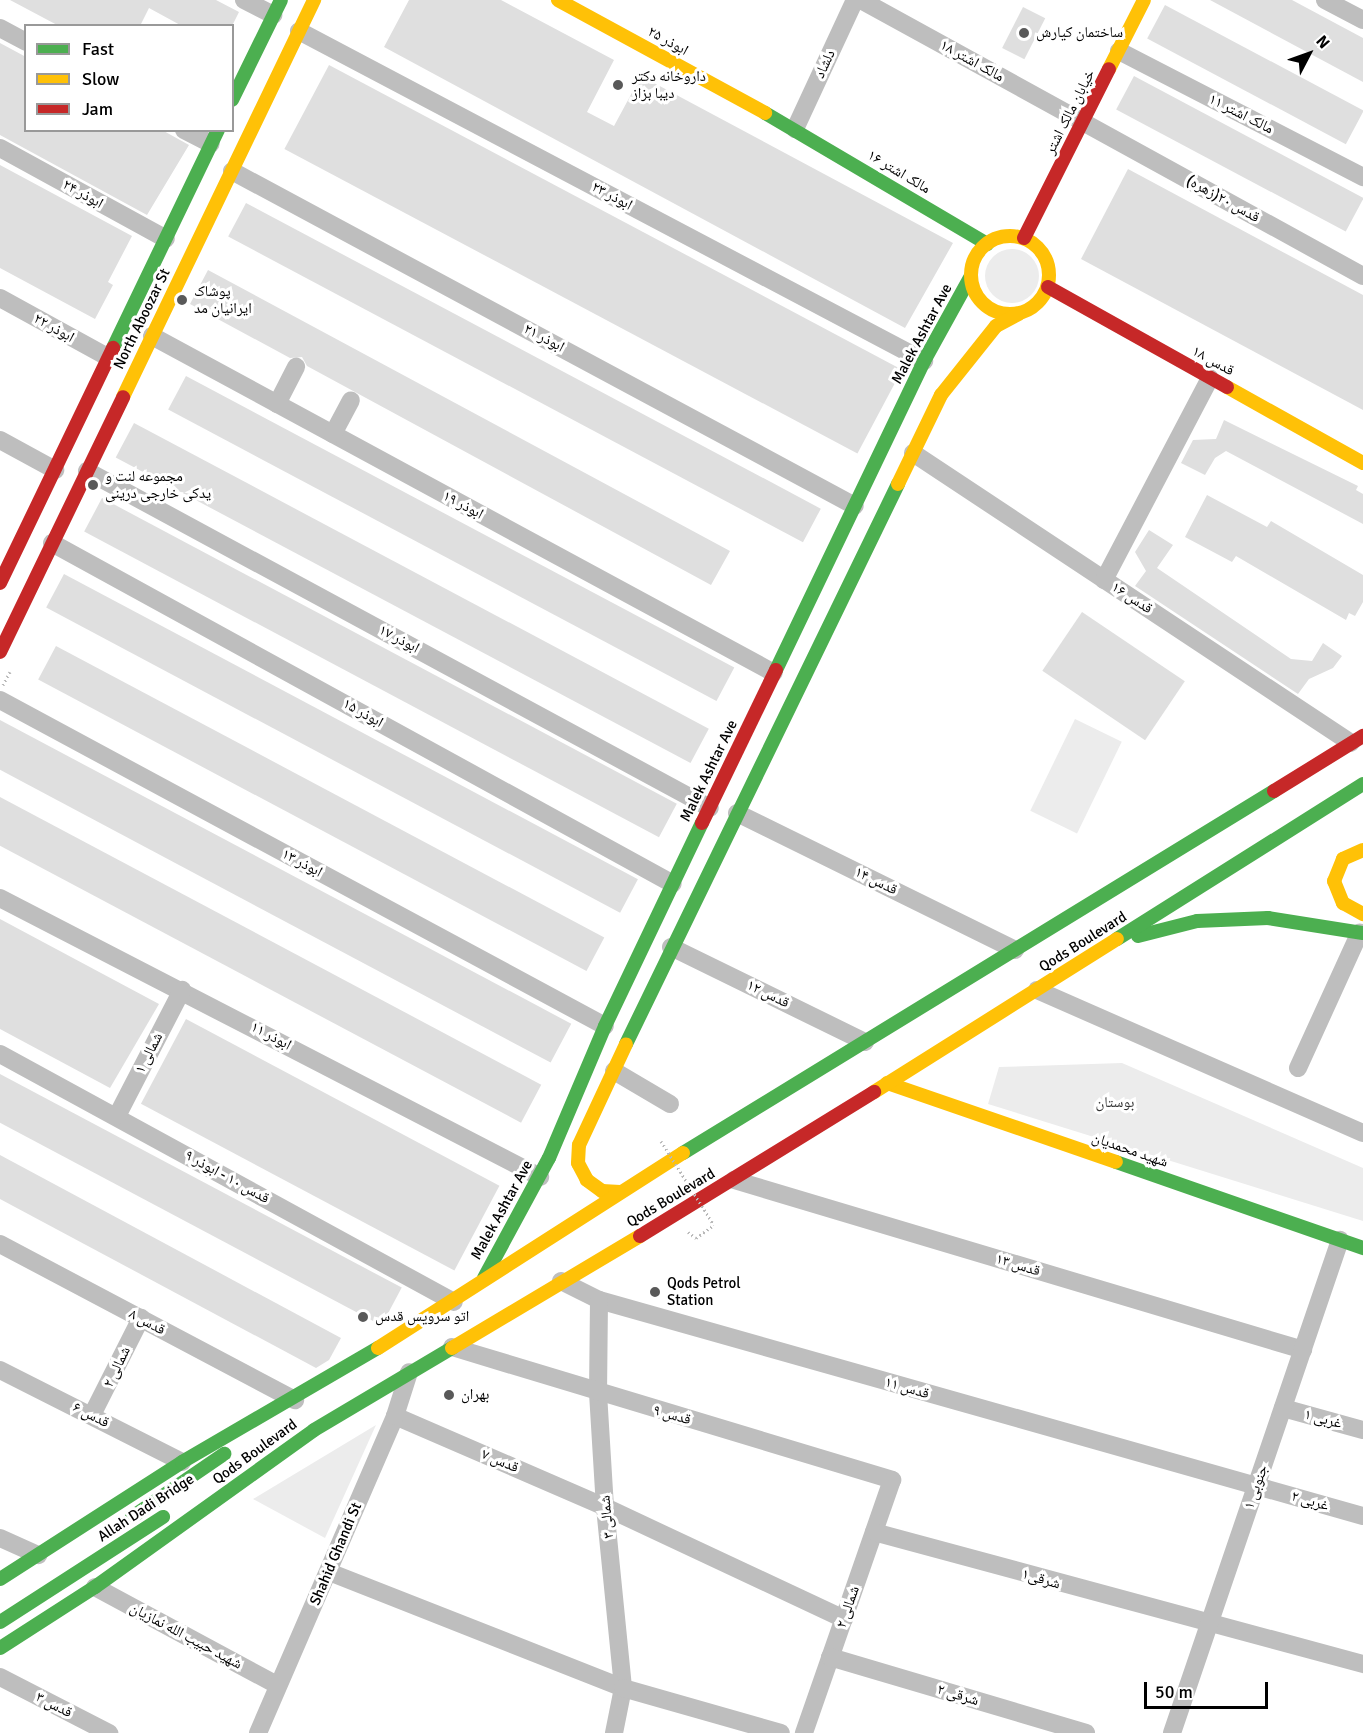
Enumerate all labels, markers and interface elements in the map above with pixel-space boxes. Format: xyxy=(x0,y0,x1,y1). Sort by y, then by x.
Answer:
street label: ابوذر ۲۵ xyxy=(645,23,691,59)
legend xyxy=(24,24,234,132)
place label: ساختمان کیارش xyxy=(1036,24,1123,42)
north arrow xyxy=(1279,24,1339,84)
marker: ساختمان کیارش xyxy=(1017,26,1031,40)
text: N xyxy=(1311,31,1334,53)
street label: مالک اشتر ۱۸ xyxy=(937,36,1007,86)
text: Fast xyxy=(82,38,114,60)
street label: دلشاد xyxy=(811,47,839,81)
place label: داروخانه دکتر دیبا بزاز xyxy=(632,67,706,102)
street label: خیابان مالک اشتر xyxy=(1041,67,1099,157)
text: Slow xyxy=(82,68,119,90)
marker: داروخانه دکتر دیبا بزاز xyxy=(609,76,627,94)
street label: مالک اشتر ۱۱ xyxy=(1206,90,1276,138)
text: Jam xyxy=(82,98,113,120)
street label: مالک اشتر ۱۶ xyxy=(864,146,934,198)
street label: قدس ۲۰(زهره) xyxy=(1183,172,1263,226)
street label: ابوذر ۲۴ xyxy=(60,176,106,212)
street label: ابوذر ۲۳ xyxy=(589,178,635,214)
street label: North Aboozar St xyxy=(110,266,174,372)
street label: Malek Ashtar Ave xyxy=(888,281,956,387)
place label: پوشاک ایرانیان مد xyxy=(194,282,252,317)
marker: پوشاک ایرانیان مد xyxy=(175,293,189,307)
street label: ابوذر ۲۲ xyxy=(31,310,77,346)
street label: ابوذر ۲۱ xyxy=(521,320,567,356)
street label: قدس ۱۸ xyxy=(1189,342,1237,380)
place label: مجموعه لنت و یدکی خارجی درینی xyxy=(105,467,211,502)
marker: مجموعه لنت و یدکی خارجی درینی xyxy=(86,478,100,492)
street label: ابوذر ۱۹ xyxy=(440,487,486,523)
street label: قدس ۱۶ xyxy=(1108,578,1156,618)
street label: ابوذر ۱۷ xyxy=(376,621,422,657)
street label: ابوذر ۱۵ xyxy=(340,695,386,731)
street label: Malek Ashtar Ave xyxy=(677,717,741,825)
street label: ابوذر ۱۳ xyxy=(279,845,325,881)
street label: قدس ۱۴ xyxy=(852,863,900,899)
street label: Qods Boulevard xyxy=(1036,908,1130,976)
street label: قدس ۱۲ xyxy=(744,976,792,1012)
street label: ابوذر ۱۱ xyxy=(248,1018,294,1054)
street label: شمالی ۱ xyxy=(131,1030,167,1076)
park label: بوستان xyxy=(1096,1094,1134,1112)
street label: شهید محمدیان xyxy=(1090,1129,1170,1171)
street label: قدس ۱۰ - ابوذر ۹ xyxy=(182,1146,272,1208)
street label: Malek Ashtar Ave xyxy=(467,1157,537,1263)
street label: Qods Boulevard xyxy=(624,1165,718,1231)
street label: قدس ۱۳ xyxy=(994,1250,1042,1280)
place label: Qods Petrol Station xyxy=(667,1274,741,1309)
marker: Qods Petrol Station xyxy=(648,1285,662,1299)
street label: قدس ۸ xyxy=(126,1305,168,1339)
place label: اتو سرویس قدس xyxy=(375,1308,469,1326)
marker: اتو سرویس قدس xyxy=(356,1310,370,1324)
street label: شمالی ۲ xyxy=(99,1344,135,1390)
street label: قدس ۱۱ xyxy=(883,1373,931,1403)
place label: بهران xyxy=(461,1386,489,1404)
marker: بهران xyxy=(442,1388,456,1402)
street label: قدس ۶ xyxy=(70,1398,112,1432)
street label: قدس ۹ xyxy=(651,1401,693,1429)
street label: غربی ۱ xyxy=(1302,1405,1344,1433)
street label: Qods Boulevard xyxy=(209,1415,301,1489)
street label: قدس ۷ xyxy=(479,1445,521,1477)
street label: ۱ جنوبی xyxy=(1240,1463,1272,1511)
street label: Allah Dadi Bridge xyxy=(94,1470,198,1546)
street label: غربی ۲ xyxy=(1289,1487,1331,1515)
street label: شمالی ۳ xyxy=(596,1495,618,1539)
street label: Shahid Ghandi St xyxy=(306,1500,366,1608)
street label: شرقی۱ xyxy=(1020,1565,1062,1593)
street label: شمالی ۲ xyxy=(832,1584,864,1630)
street label: شهید حبیب الله نمازیان xyxy=(127,1599,245,1673)
scale bar xyxy=(1147,1670,1272,1708)
street label: شرقی ۲ xyxy=(935,1680,981,1710)
text: 50 m xyxy=(1155,1681,1193,1703)
street label: قدس ۳ xyxy=(33,1688,75,1722)

